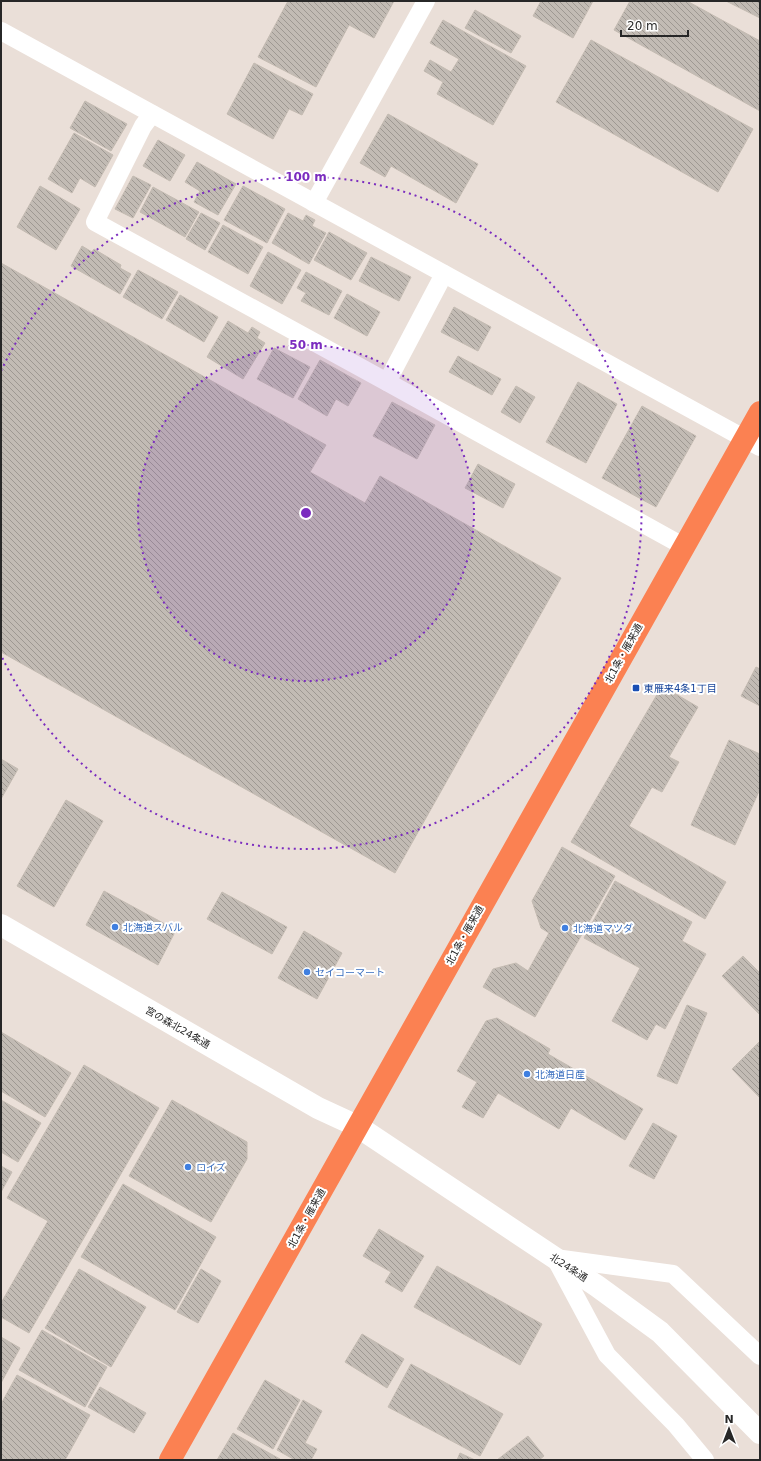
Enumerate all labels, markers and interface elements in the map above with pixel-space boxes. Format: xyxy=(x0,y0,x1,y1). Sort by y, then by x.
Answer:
scale bar xyxy=(621,12,688,38)
text: 20 m xyxy=(627,19,658,33)
text: 100 m xyxy=(285,170,327,184)
text: 50 m xyxy=(289,338,323,352)
centre of rings xyxy=(299,506,313,520)
street label: 北1条・雁来通 xyxy=(603,622,644,685)
marker: 東雁来4条1丁目 xyxy=(631,683,641,693)
place label: 東雁来4条1丁目 xyxy=(644,683,717,694)
street label: 北1条・雁来通 xyxy=(444,904,485,967)
marker: 北海道スバル xyxy=(110,922,120,932)
place label: 北海道スバル xyxy=(123,922,183,933)
marker: 北海道マツダ xyxy=(560,923,570,933)
place label: 北海道マツダ xyxy=(573,923,633,934)
marker: セイコーマート xyxy=(302,967,312,977)
place label: セイコーマート xyxy=(315,967,385,978)
street label: 宮の森北24条通 xyxy=(144,1004,212,1050)
marker: 北海道日産 xyxy=(522,1069,532,1079)
place label: 北海道日産 xyxy=(535,1069,585,1080)
marker: ロイズ xyxy=(183,1162,193,1172)
place label: ロイズ xyxy=(196,1162,226,1173)
street label: 北1条・雁来通 xyxy=(286,1187,327,1250)
street label: 北24条通 xyxy=(548,1251,590,1284)
north arrow xyxy=(709,1409,749,1449)
text: N xyxy=(724,1413,734,1426)

